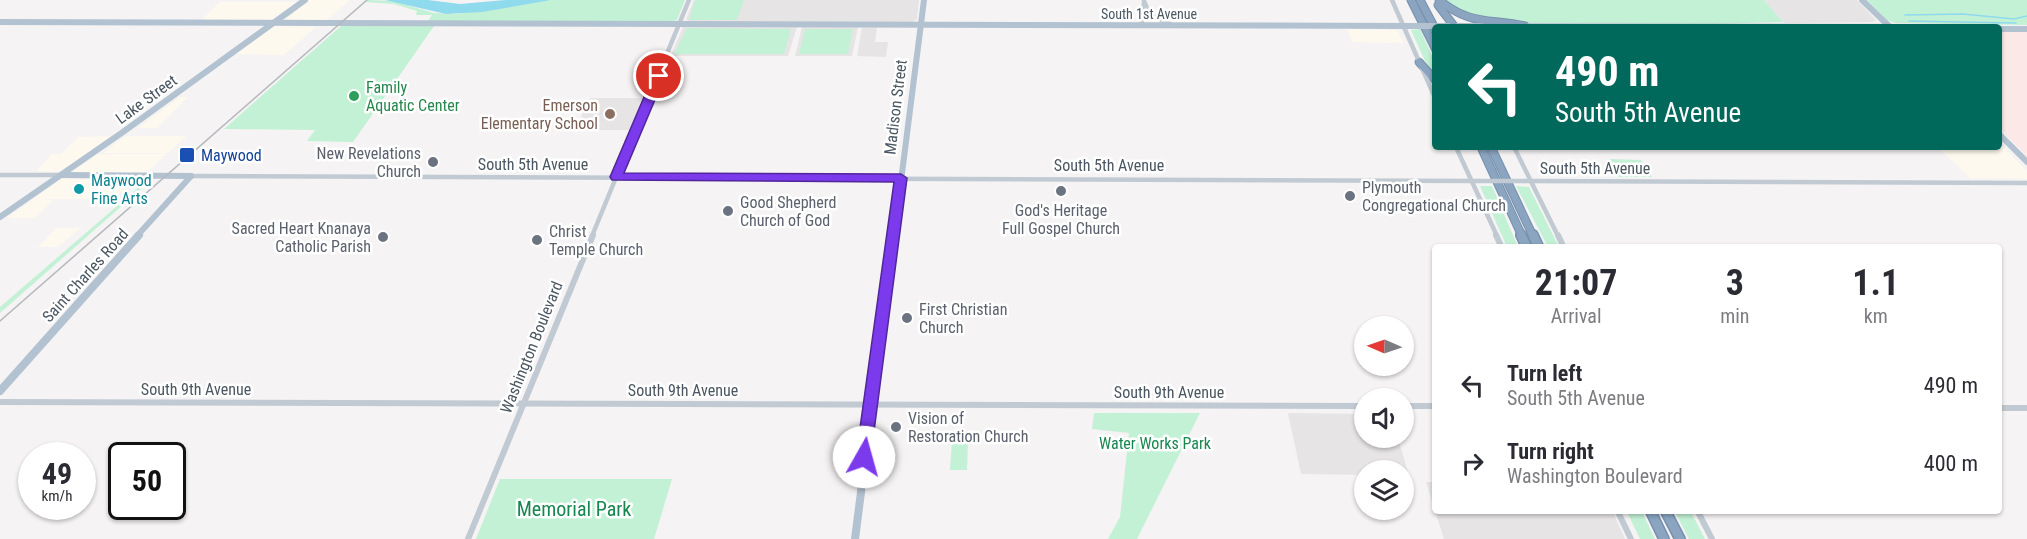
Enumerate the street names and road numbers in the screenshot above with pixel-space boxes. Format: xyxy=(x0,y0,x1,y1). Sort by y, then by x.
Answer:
street label: South 1st Avenue xyxy=(1101,6,1197,22)
street label: Madison Street xyxy=(880,58,911,156)
street label: Lake Street xyxy=(112,71,181,128)
street label: South 5th Avenue xyxy=(478,155,588,174)
street label: South 5th Avenue xyxy=(1054,156,1164,175)
street label: South 5th Avenue xyxy=(1540,159,1650,178)
street label: Saint Charles Road xyxy=(38,225,132,326)
street label: Washington Boulevard xyxy=(496,278,567,416)
street label: South 9th Avenue xyxy=(141,380,251,399)
street label: South 9th Avenue xyxy=(628,381,738,400)
street label: South 9th Avenue xyxy=(1114,383,1224,402)

